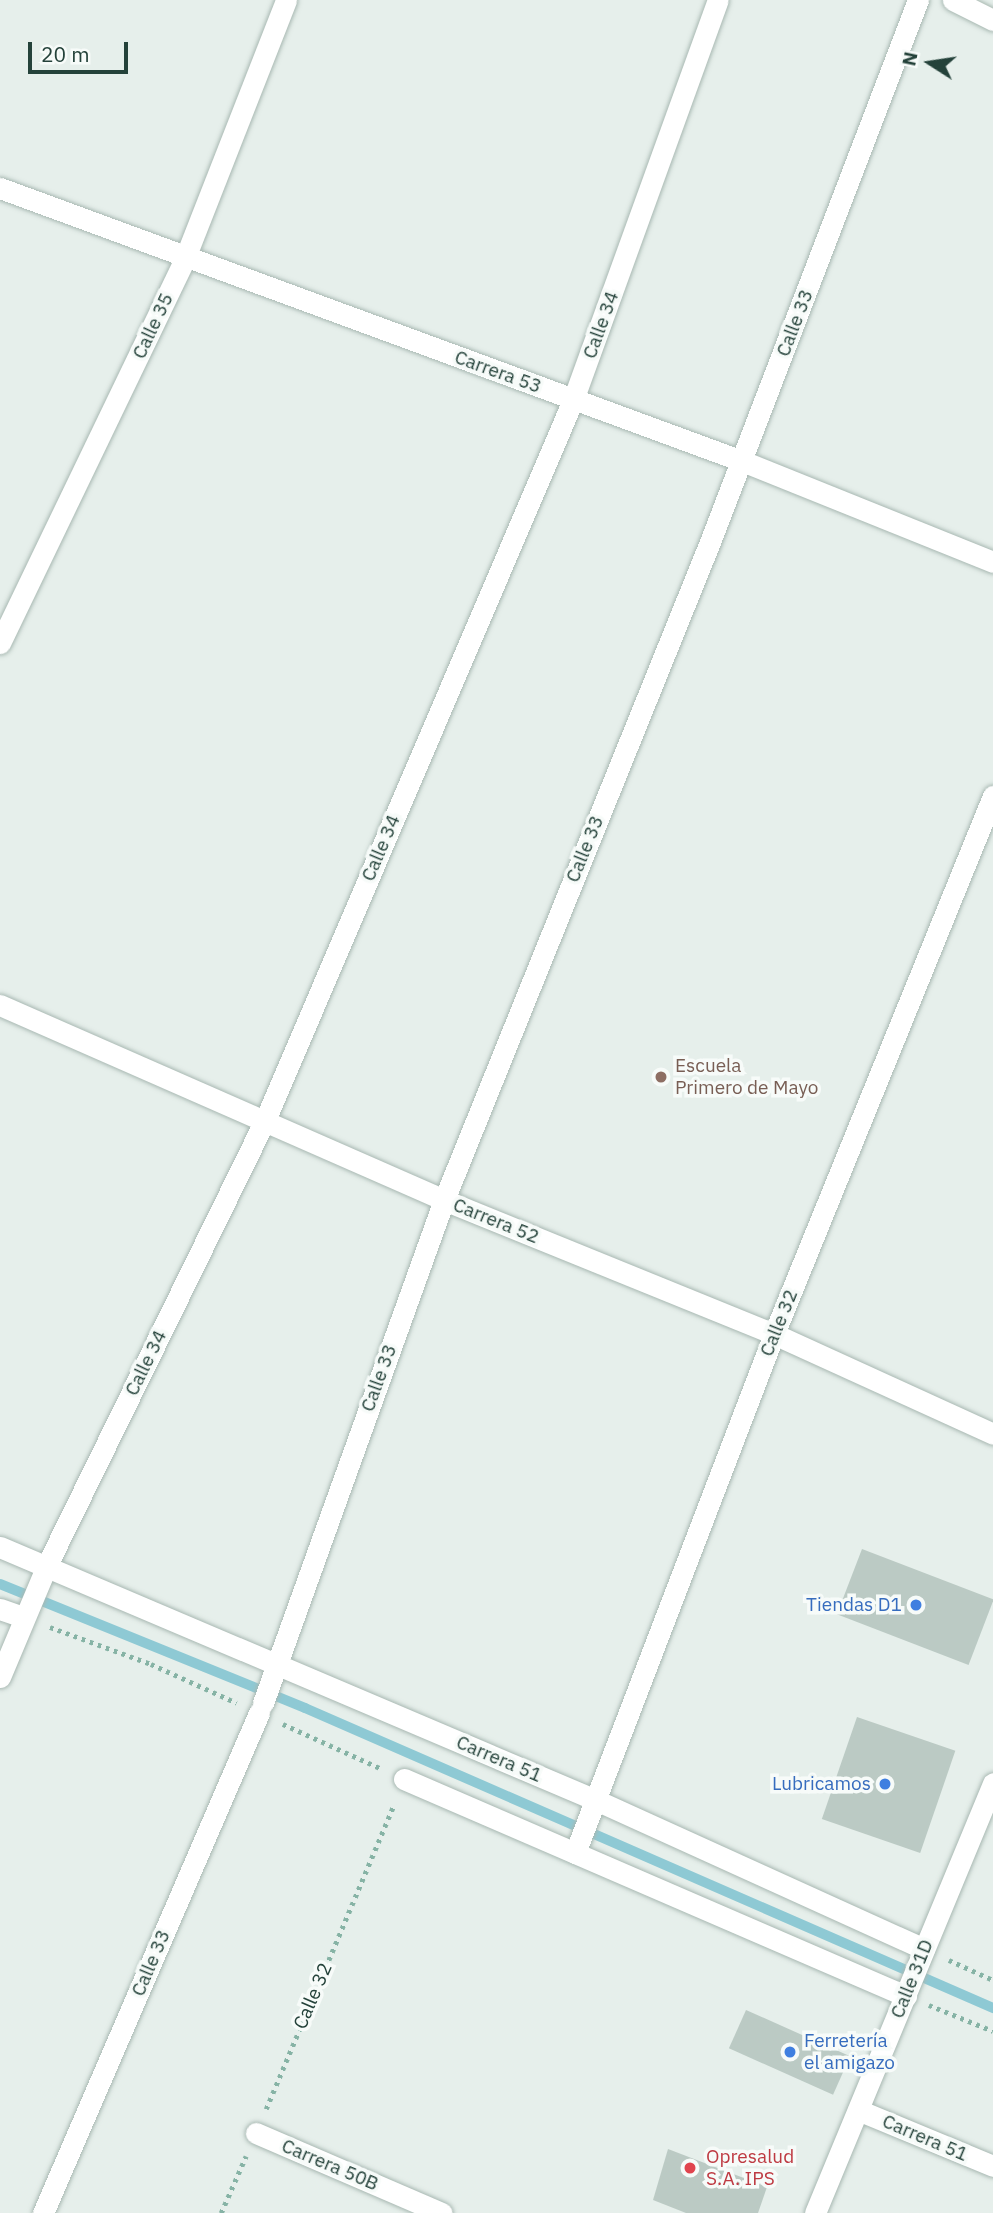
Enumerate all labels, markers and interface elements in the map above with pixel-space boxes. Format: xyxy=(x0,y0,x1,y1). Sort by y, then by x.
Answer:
scale bar xyxy=(32,28,131,72)
north arrow xyxy=(895,28,965,98)
text: 20 m xyxy=(41,40,90,68)
text: N xyxy=(896,49,923,68)
street label: Calle 33 xyxy=(772,286,818,360)
street label: Calle 34 xyxy=(578,288,624,362)
street label: Calle 35 xyxy=(128,290,178,362)
street label: Carrera 53 xyxy=(452,346,544,398)
street label: Calle 34 xyxy=(357,811,405,885)
street label: Calle 33 xyxy=(561,812,609,886)
place label: Escuela Primero de Mayo xyxy=(675,1055,819,1099)
marker: Escuela Primero de Mayo xyxy=(653,1069,669,1085)
street label: Carrera 52 xyxy=(450,1193,542,1249)
street label: Calle 32 xyxy=(755,1286,803,1360)
street label: Calle 34 xyxy=(120,1327,172,1399)
street label: Calle 33 xyxy=(356,1341,402,1415)
place label: Tiendas D1 xyxy=(806,1594,902,1616)
marker: Tiendas D1 xyxy=(908,1597,924,1613)
street label: Carrera 51 xyxy=(453,1731,545,1787)
place label: Lubricamos xyxy=(772,1773,871,1795)
marker: Lubricamos xyxy=(877,1776,893,1792)
street label: Calle 33 xyxy=(127,1926,175,2000)
street label: Calle 31D xyxy=(886,1936,938,2022)
street label: Calle 32 xyxy=(289,1959,337,2033)
place label: Ferretería el amigazo xyxy=(804,2030,895,2074)
marker: Ferretería el amigazo xyxy=(782,2044,798,2060)
street label: Carrera 51 xyxy=(879,2110,971,2166)
street label: Carrera 50B xyxy=(278,2134,382,2196)
place label: Opresalud S.A. IPS xyxy=(706,2146,794,2190)
marker: Opresalud S.A. IPS xyxy=(680,2158,700,2178)

